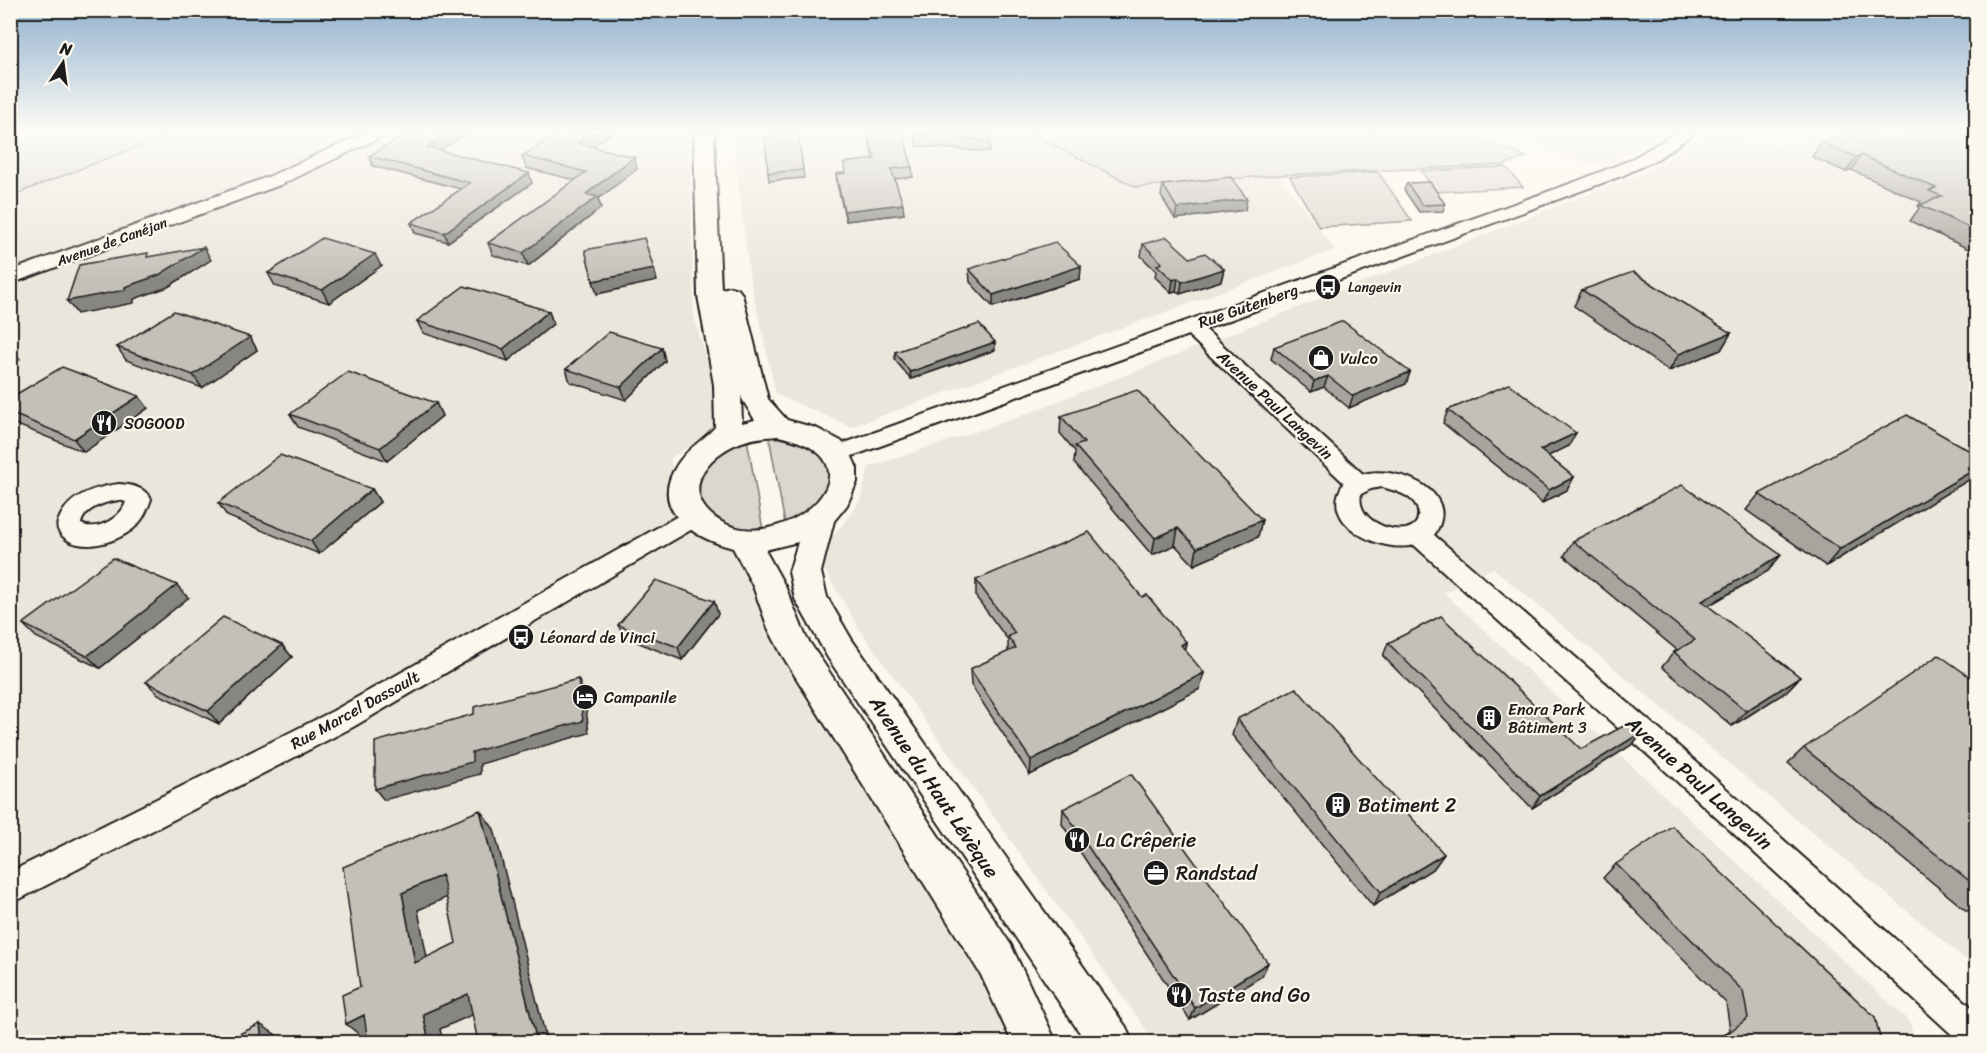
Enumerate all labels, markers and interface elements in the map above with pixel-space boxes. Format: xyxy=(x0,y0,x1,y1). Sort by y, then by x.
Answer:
north arrow xyxy=(33,33,93,93)
text: N xyxy=(57,33,76,64)
street label: Avenue de Canéjan xyxy=(52,210,171,274)
bus stop icon: Langevin xyxy=(1313,272,1343,302)
street label: Rue Gutenberg xyxy=(1194,275,1302,337)
place label: Langevin xyxy=(1348,275,1402,300)
street label: Avenue Paul Langevin xyxy=(1209,342,1340,467)
shop icon: Vulco xyxy=(1306,343,1336,373)
place label: Vulco xyxy=(1340,344,1378,373)
restaurant icon: SOGOOD xyxy=(89,408,119,438)
place label: SOGOOD xyxy=(124,409,185,438)
bus stop icon: Léonard de Vinci xyxy=(506,622,536,652)
place label: Léonard de Vinci xyxy=(540,623,655,652)
street label: Rue Marcel Dassault xyxy=(285,662,425,758)
hotel icon: Campanile xyxy=(570,682,600,712)
place label: Campanile xyxy=(604,683,677,712)
street label: Avenue du Haut Lévèque xyxy=(859,688,1008,886)
place label: Enora Park Bâtiment 3 xyxy=(1508,695,1587,742)
building icon: Enora Park Bâtiment 3 xyxy=(1474,703,1504,733)
street label: Avenue Paul Langevin xyxy=(1616,706,1781,859)
place label: Batiment 2 xyxy=(1358,788,1457,823)
building icon: Batiment 2 xyxy=(1323,790,1353,820)
place label: La Crêperie xyxy=(1096,823,1196,858)
restaurant icon: La Crêperie xyxy=(1062,825,1092,855)
place label: Randstad xyxy=(1176,856,1258,891)
office icon: Randstad xyxy=(1141,858,1171,888)
place label: Taste and Go xyxy=(1198,978,1310,1013)
restaurant icon: Taste and Go xyxy=(1164,980,1194,1010)

